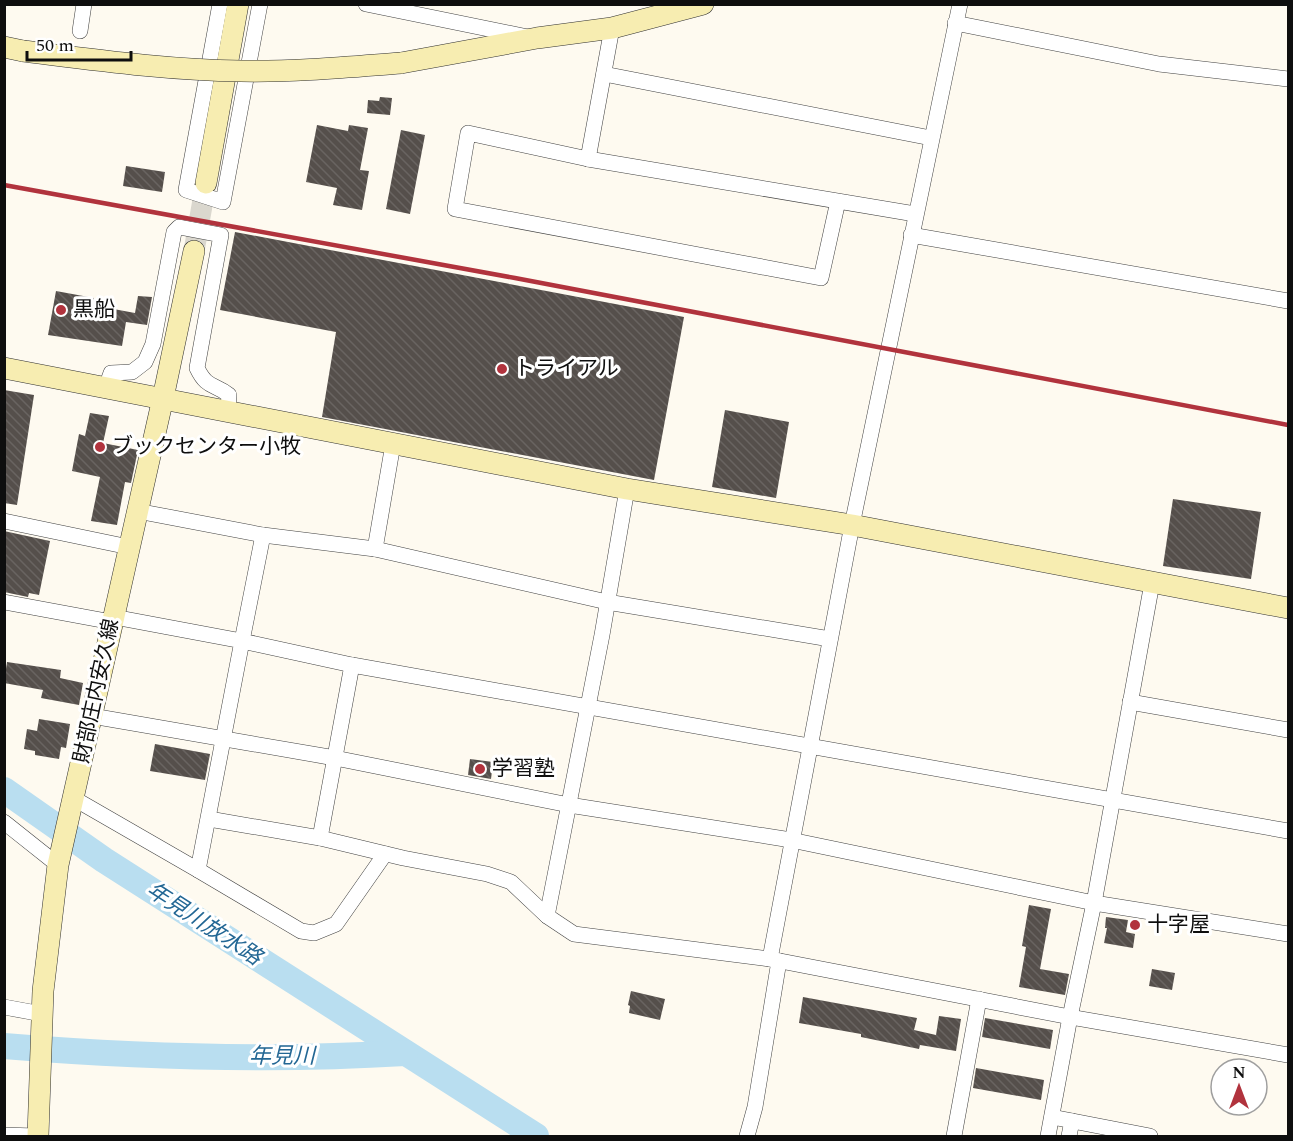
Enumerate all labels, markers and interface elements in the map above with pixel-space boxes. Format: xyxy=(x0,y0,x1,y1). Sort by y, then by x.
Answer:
scale bar xyxy=(27,24,130,62)
text: 50 m xyxy=(36,32,74,59)
place label: 黒船 xyxy=(73,294,115,326)
marker: 黒船 xyxy=(54,303,68,317)
place label: トライアル xyxy=(514,353,619,385)
marker: トライアル xyxy=(495,362,509,376)
place label: ブックセンター小牧 xyxy=(112,431,301,463)
marker: ブックセンター小牧 xyxy=(93,440,107,454)
street label: 財部庄内安久線 xyxy=(66,616,128,766)
place label: 学習塾 xyxy=(492,753,555,785)
marker: 学習塾 xyxy=(473,762,487,776)
water label: 年見川放水路 xyxy=(140,874,270,975)
place label: 十字屋 xyxy=(1147,909,1210,941)
marker: 十字屋 xyxy=(1128,918,1142,932)
water label: 年見川 xyxy=(249,1040,317,1073)
north arrow xyxy=(1209,1057,1269,1117)
text: N xyxy=(1232,1061,1246,1085)

